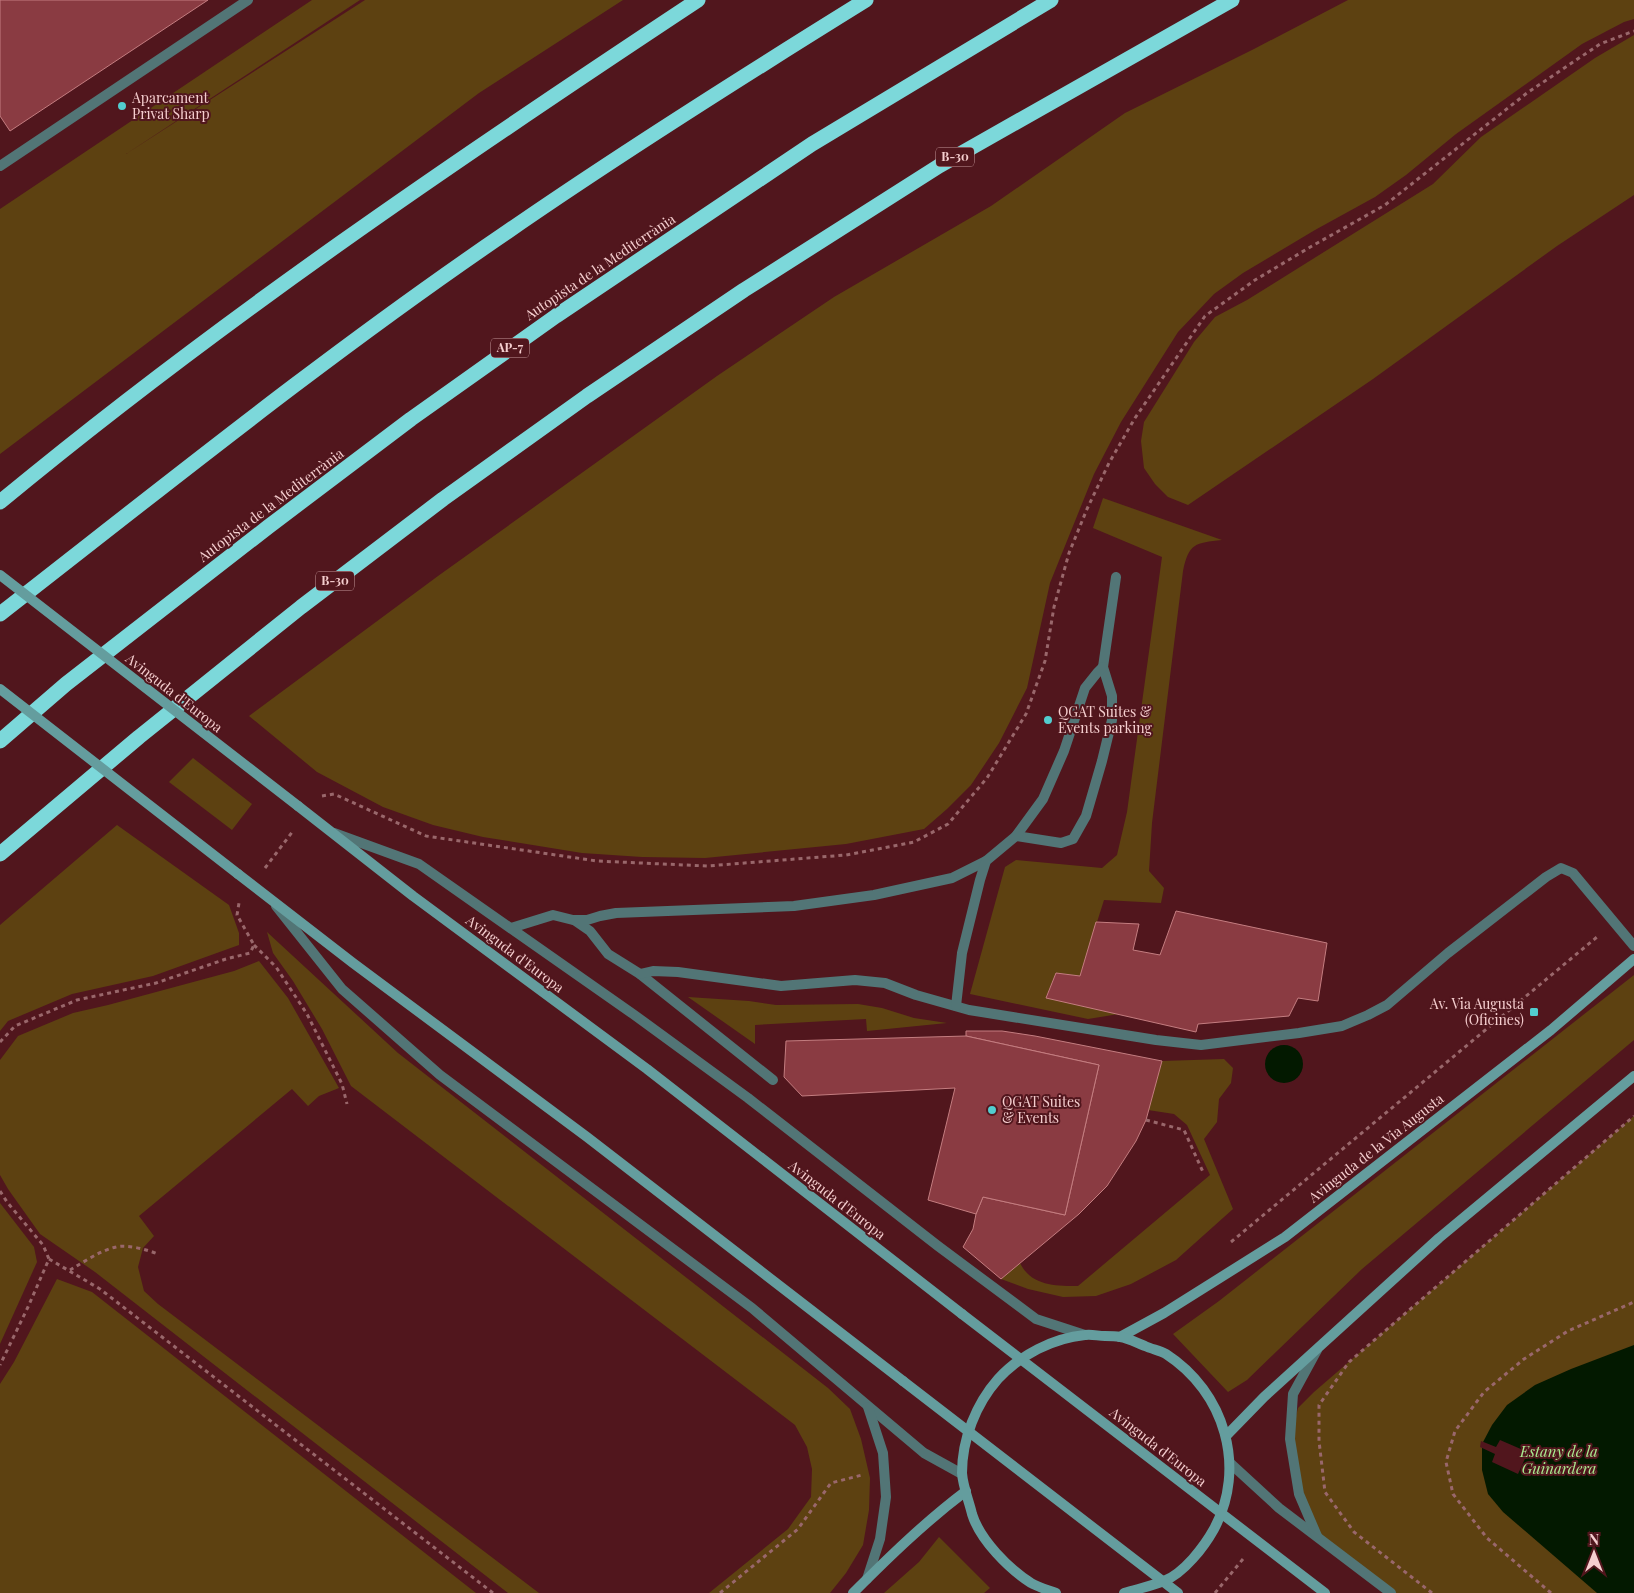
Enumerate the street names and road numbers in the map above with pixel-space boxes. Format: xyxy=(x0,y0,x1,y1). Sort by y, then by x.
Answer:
road number: B-30 xyxy=(936,148,974,166)
street label: Autopista de la Mediterrània xyxy=(520,209,679,325)
road number: AP-7 xyxy=(491,338,529,358)
street label: Autopista de la Mediterrània xyxy=(193,444,347,566)
road number: B-30 xyxy=(316,572,354,590)
street label: Avinguda d'Europa xyxy=(121,648,227,736)
street label: Avinguda d'Europa xyxy=(462,910,568,997)
street label: Avinguda de la Via Augusta xyxy=(1303,1089,1447,1207)
street label: Avinguda d'Europa xyxy=(784,1155,890,1243)
street label: Avinguda d'Europa xyxy=(1105,1402,1211,1490)

